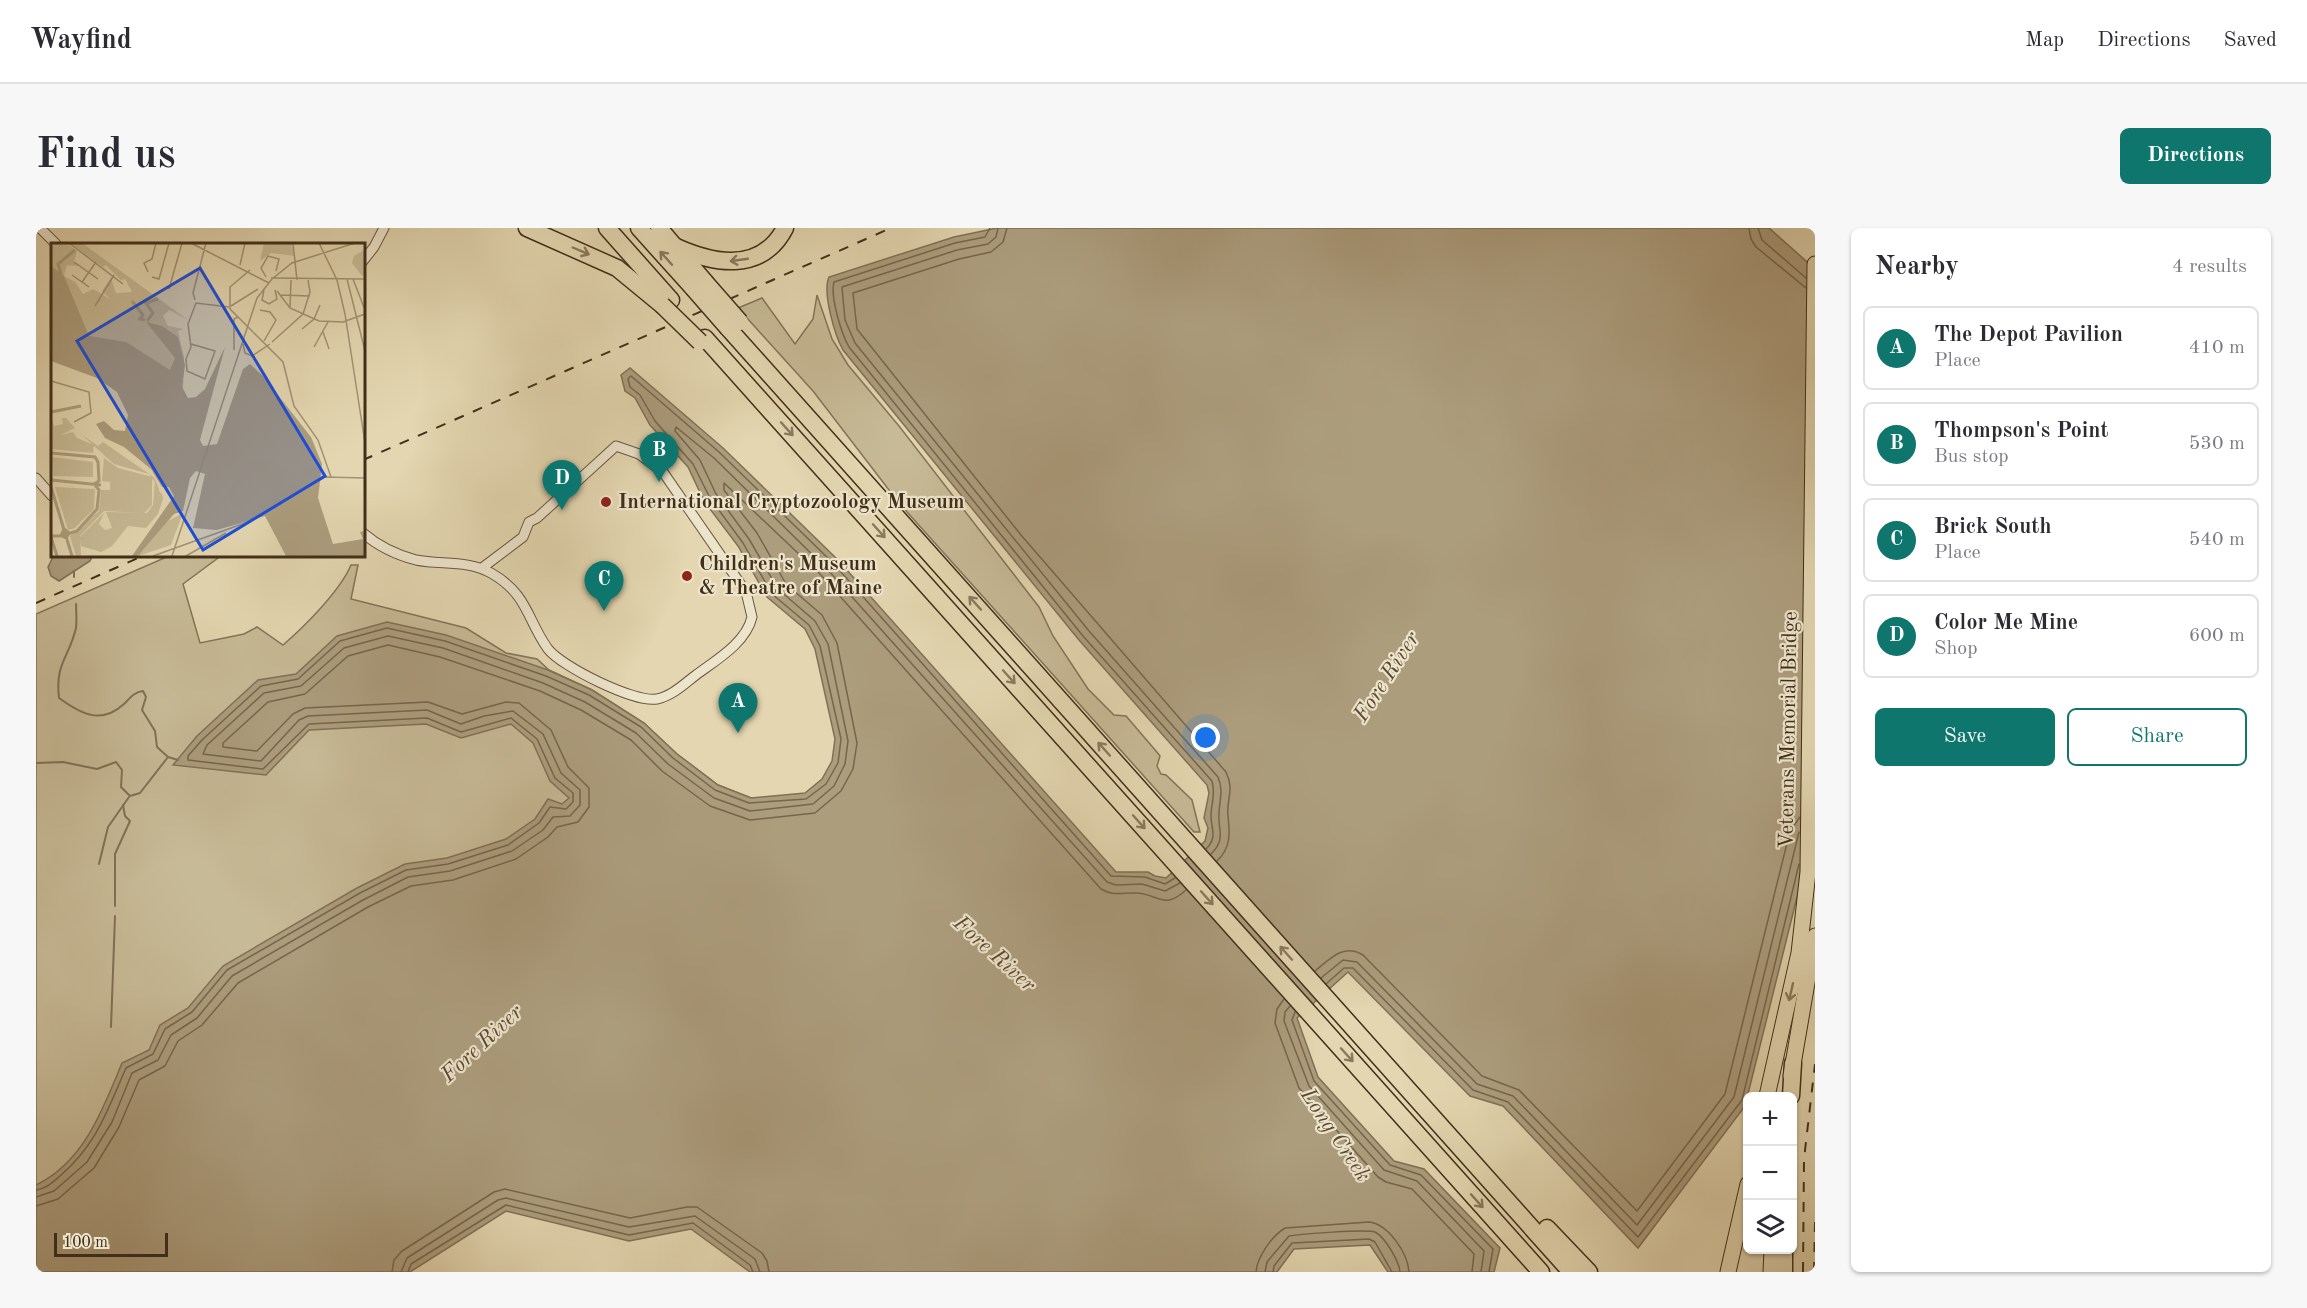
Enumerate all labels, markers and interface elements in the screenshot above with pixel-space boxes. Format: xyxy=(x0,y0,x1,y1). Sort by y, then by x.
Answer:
text: Wayfind xyxy=(30,27,132,55)
text: Map xyxy=(2025,30,2064,51)
text: Directions xyxy=(2097,30,2191,51)
text: Saved xyxy=(2224,30,2277,51)
button: Directions xyxy=(2120,128,2271,184)
text: Find us xyxy=(36,135,175,177)
inset map xyxy=(51,243,364,556)
one-way arrow xyxy=(572,246,590,257)
one-way arrow xyxy=(659,251,673,266)
text: Nearby xyxy=(1875,254,1959,280)
one-way arrow xyxy=(730,255,749,266)
text: 4 results xyxy=(2172,257,2247,277)
text: The Depot Pavilion xyxy=(1934,324,2123,346)
text: A xyxy=(1889,338,1904,358)
text: 410 m xyxy=(2189,338,2245,358)
text: Place xyxy=(1934,351,1981,371)
text: Thompson's Point xyxy=(1934,420,2109,442)
one-way arrow xyxy=(780,421,794,436)
pin: B xyxy=(640,432,678,482)
text: B xyxy=(1889,434,1904,454)
text: 530 m xyxy=(2189,434,2245,454)
text: Bus stop xyxy=(1934,447,2009,467)
pin: D xyxy=(542,460,582,510)
place label: International Cryptozoology Museum xyxy=(618,492,965,513)
marker: International Cryptozoology Museum xyxy=(599,495,613,509)
text: Brick South xyxy=(1934,516,2052,538)
one-way arrow xyxy=(872,524,886,539)
text: C xyxy=(1890,530,1903,550)
text: 540 m xyxy=(2189,530,2245,550)
text: Place xyxy=(1934,543,1981,563)
place label: Children's Museum & Theatre of Maine xyxy=(699,554,882,599)
pin: C xyxy=(584,562,624,611)
marker: Children's Museum & Theatre of Maine xyxy=(680,569,694,583)
one-way arrow xyxy=(968,596,982,611)
street label: Veterans Memorial Bridge xyxy=(1776,611,1802,849)
text: Color Me Mine xyxy=(1934,612,2078,634)
text: D xyxy=(1889,626,1904,646)
text: 600 m xyxy=(2189,626,2245,646)
water label: Fore River xyxy=(1350,628,1424,727)
text: Shop xyxy=(1934,639,1978,659)
one-way arrow xyxy=(1002,669,1016,684)
pin: A xyxy=(718,684,758,733)
button: Save xyxy=(1875,708,2055,766)
button: Share xyxy=(2067,708,2247,766)
your location xyxy=(1191,723,1220,752)
one-way arrow xyxy=(1097,742,1111,757)
one-way arrow xyxy=(1132,814,1146,829)
one-way arrow xyxy=(1200,890,1214,905)
water label: Fore River xyxy=(948,911,1040,997)
one-way arrow xyxy=(1279,946,1293,961)
one-way arrow xyxy=(1785,982,1796,1001)
water label: Fore River xyxy=(437,1001,527,1087)
one-way arrow xyxy=(1340,1048,1354,1063)
water label: Long Creek xyxy=(1295,1083,1374,1186)
map controls xyxy=(1743,1092,1797,1254)
button: + xyxy=(1743,1092,1797,1146)
button: − xyxy=(1743,1146,1797,1200)
one-way arrow xyxy=(1470,1193,1484,1208)
button: layers xyxy=(1743,1200,1797,1254)
scale bar xyxy=(54,1230,168,1258)
text: 100 m xyxy=(63,1235,108,1251)

